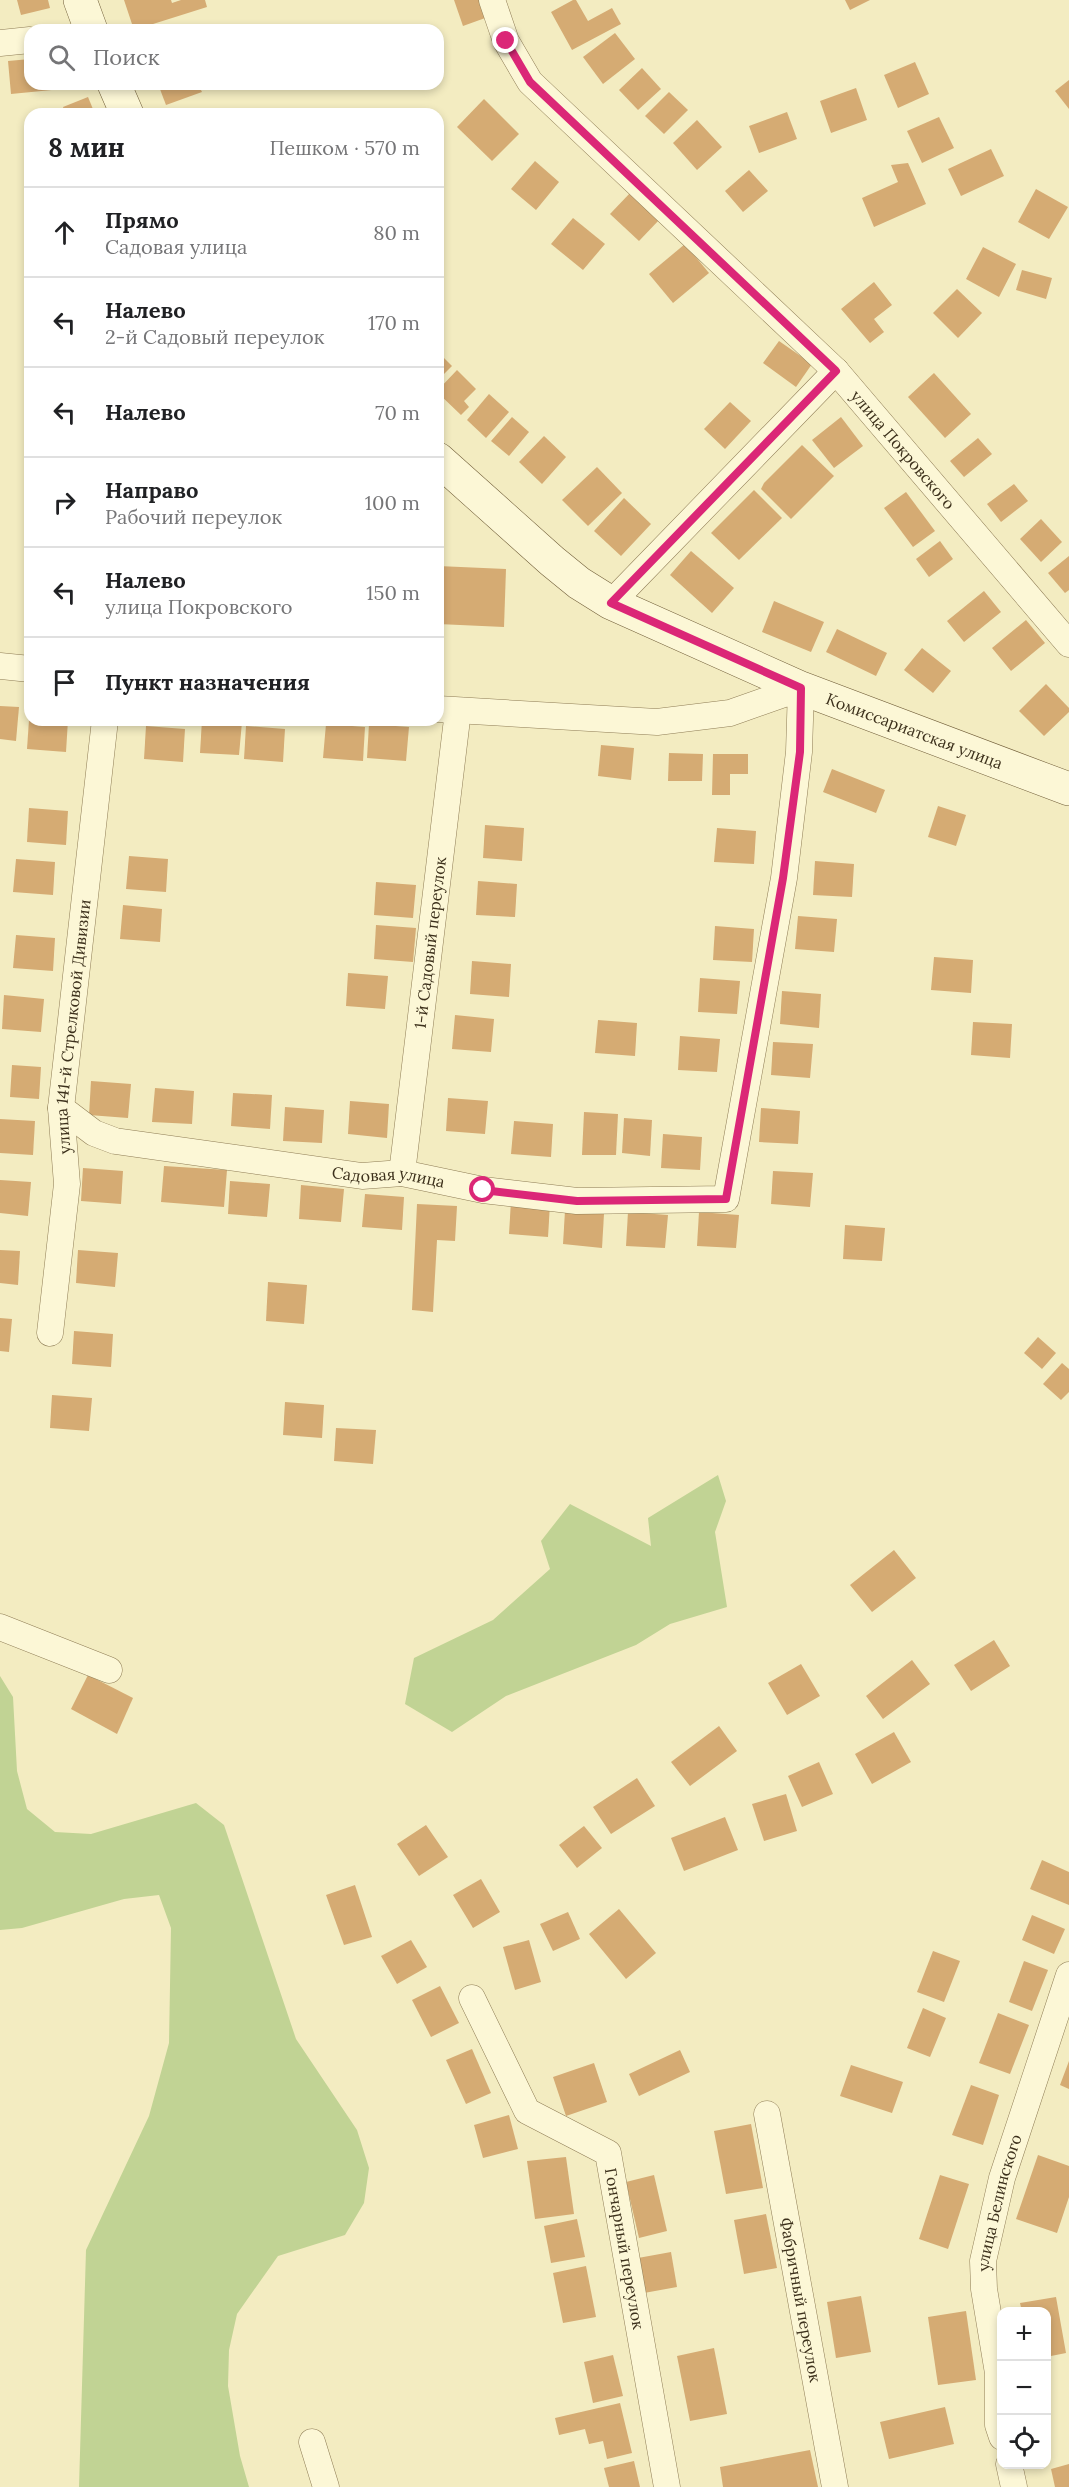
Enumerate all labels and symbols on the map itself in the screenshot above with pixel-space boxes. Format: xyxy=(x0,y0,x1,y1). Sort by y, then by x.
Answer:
route end xyxy=(492,27,518,53)
street label: улица Покровского xyxy=(847,386,959,513)
street label: Комиссариатская улица xyxy=(823,688,1006,773)
street label: 1-й Садовый переулок xyxy=(410,855,450,1030)
street label: улица 141-й Стрелковой Дивизии xyxy=(51,898,95,1155)
street label: Садовая улица xyxy=(331,1162,447,1192)
route start xyxy=(469,1176,495,1202)
street label: улица Белинского xyxy=(973,2132,1026,2272)
street label: Гончарный переулок xyxy=(601,2166,649,2331)
street label: Фабричный переулок xyxy=(776,2216,826,2384)

